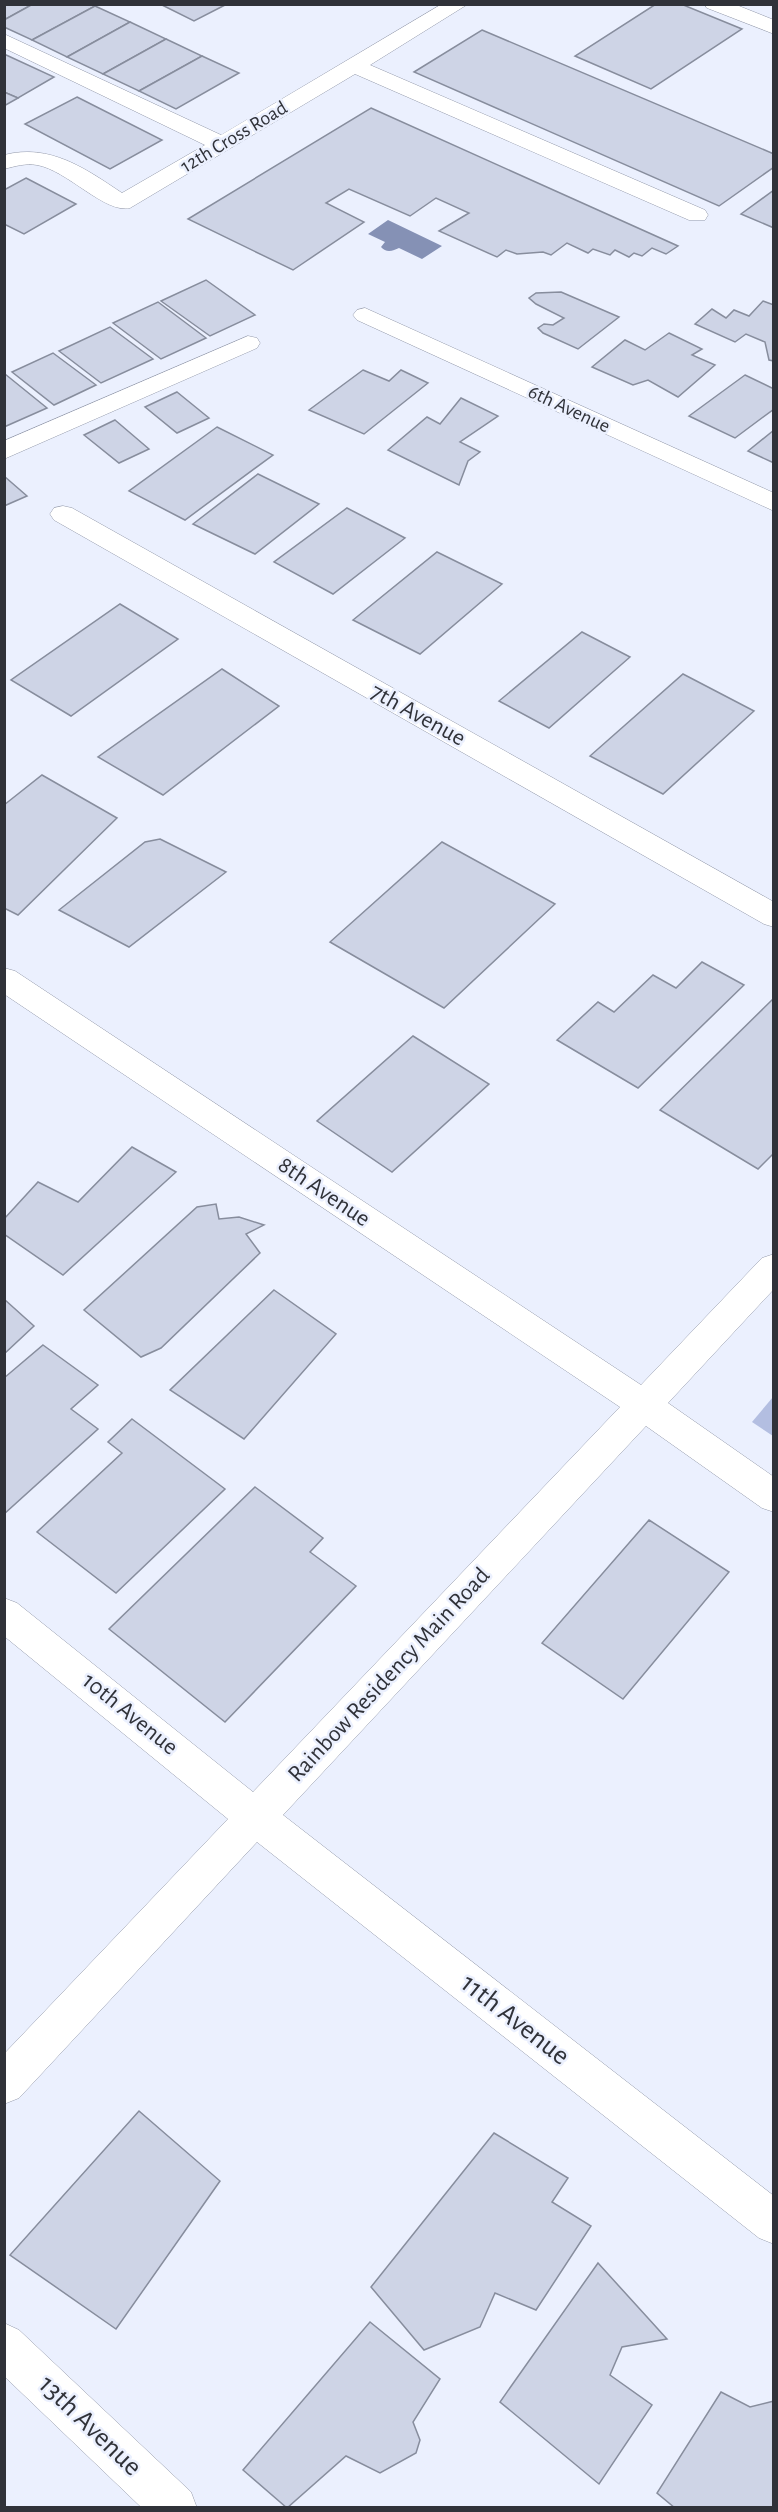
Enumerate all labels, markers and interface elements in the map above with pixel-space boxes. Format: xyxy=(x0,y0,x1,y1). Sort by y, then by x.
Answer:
street label: 12th Cross Road xyxy=(177,97,291,177)
street label: 6th Avenue xyxy=(525,381,613,437)
street label: 7th Avenue xyxy=(367,679,469,751)
street label: 8th Avenue xyxy=(274,1153,374,1231)
street label: Rainbow Residency Main Road xyxy=(284,1563,494,1787)
street label: 10th Avenue xyxy=(78,1668,182,1760)
street label: 11th Avenue xyxy=(456,1969,574,2071)
street label: 13th Avenue xyxy=(33,2370,147,2482)

